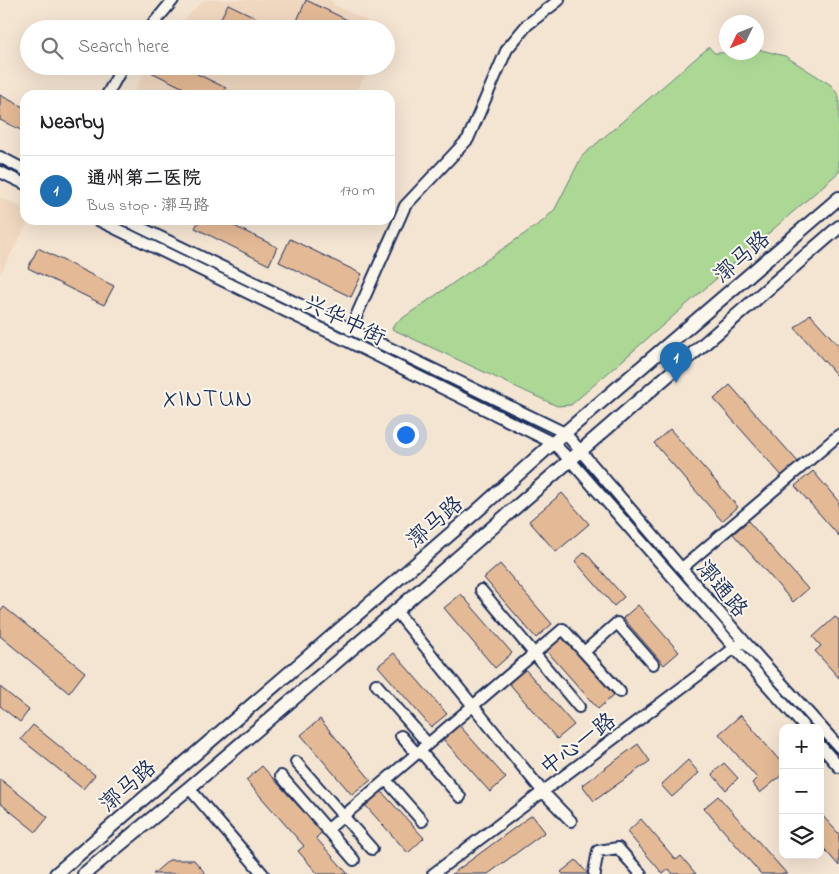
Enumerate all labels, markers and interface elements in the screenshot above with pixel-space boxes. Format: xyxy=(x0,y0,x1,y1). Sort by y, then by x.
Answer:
north arrow xyxy=(719,15,764,60)
search box xyxy=(20,20,395,75)
icon: search xyxy=(38,34,66,62)
text: Search here xyxy=(78,34,169,61)
text: Nearby xyxy=(40,108,104,138)
text: 通州第二医院 xyxy=(87,166,201,193)
text: 1 xyxy=(53,179,59,203)
text: 170 m xyxy=(340,179,375,203)
text: Bus stop · 漷马路 xyxy=(87,194,209,218)
street label: 漷马路 xyxy=(708,225,778,292)
street label: 兴华中街 xyxy=(297,288,390,355)
pin: 1 xyxy=(660,342,692,383)
district label: XINTUN xyxy=(163,382,253,418)
your location xyxy=(393,422,419,448)
street label: 漷马路 xyxy=(401,490,471,557)
street label: 漷通路 xyxy=(687,554,754,625)
street label: 中心一路 xyxy=(534,706,624,785)
map controls xyxy=(779,724,824,859)
button: + xyxy=(779,724,824,769)
street label: 漷马路 xyxy=(94,754,164,821)
button: − xyxy=(779,769,824,814)
button: layers xyxy=(779,814,824,859)

